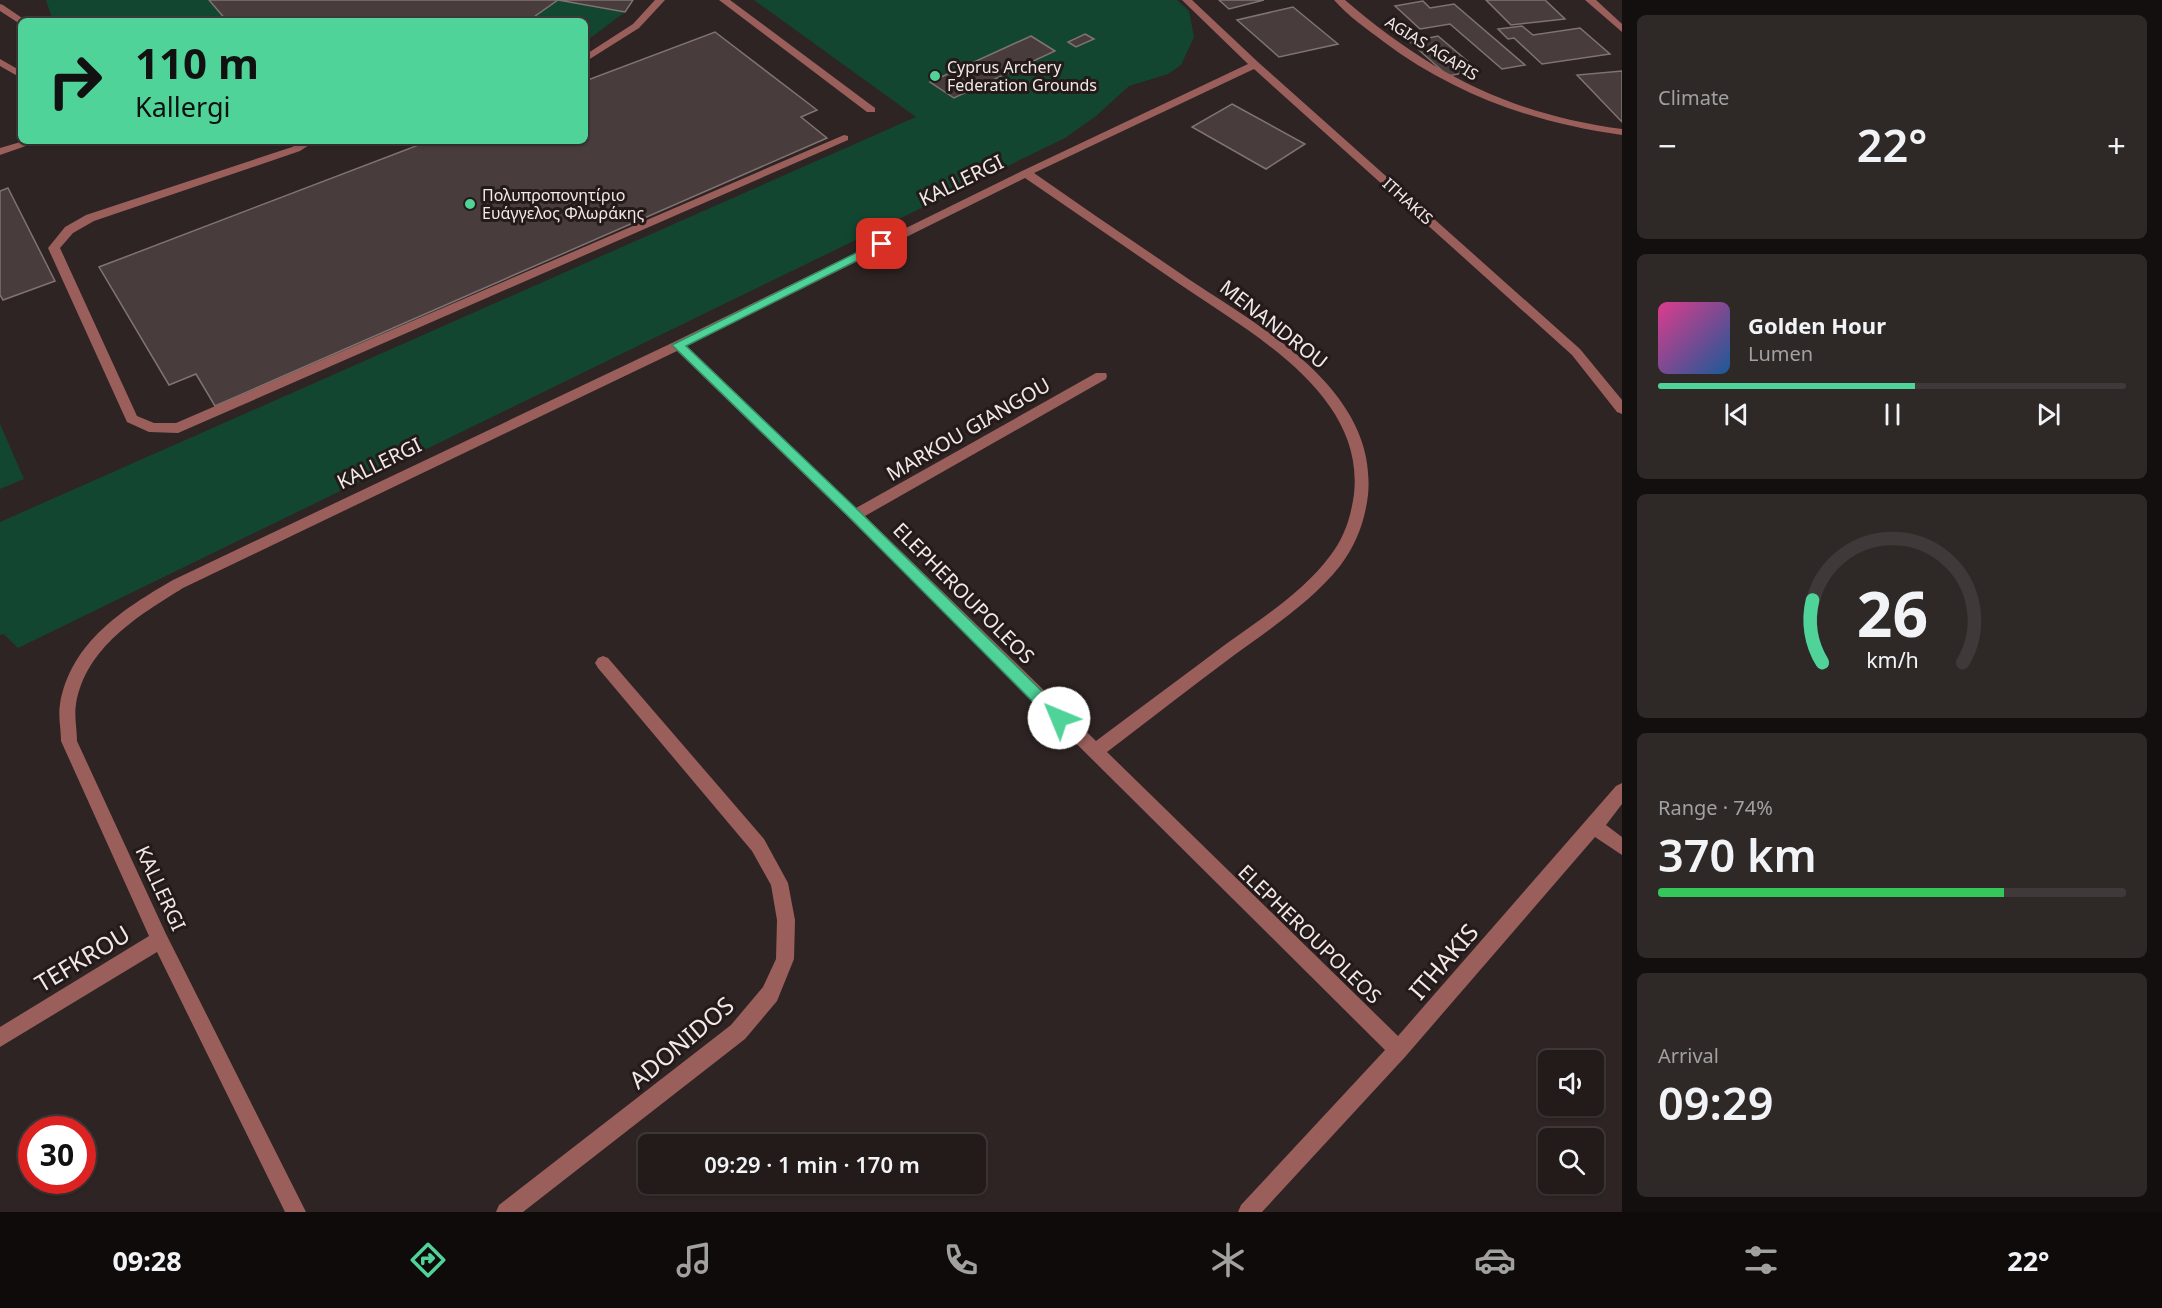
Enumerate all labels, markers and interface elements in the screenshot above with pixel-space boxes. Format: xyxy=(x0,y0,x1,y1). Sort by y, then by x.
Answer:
street label: AGIAS AGAPIS xyxy=(1381,11,1483,85)
text: 110 m xyxy=(135,34,259,91)
icon: right xyxy=(36,42,114,120)
place label: Cyprus Archery Federation Grounds xyxy=(947,56,1097,96)
marker: Cyprus Archery Federation Grounds xyxy=(928,69,942,83)
text: Climate xyxy=(1658,84,1729,111)
text: Kallergi xyxy=(135,88,230,125)
text: 22° xyxy=(1857,114,1927,175)
text: − xyxy=(1658,123,1677,168)
text: + xyxy=(2107,123,2126,168)
street label: KALLERGI xyxy=(914,148,1008,212)
street label: ITHAKIS xyxy=(1378,173,1438,230)
place label: Πολυπροπονητίριο Ευάγγελος Φλωράκης xyxy=(482,184,644,224)
marker: Πολυπροπονητίριο Ευάγγελος Φλωράκης xyxy=(463,197,477,211)
pin xyxy=(856,218,907,269)
icon: arrive xyxy=(865,227,898,260)
street label: MENANDROU xyxy=(1215,273,1333,375)
text: Golden Hour xyxy=(1748,310,1886,340)
text: Lumen xyxy=(1748,340,1813,367)
street label: MARKOU GIANGOU xyxy=(881,371,1055,487)
icon: previous xyxy=(1720,398,1753,431)
icon: pause xyxy=(1876,398,1909,431)
icon: next xyxy=(2032,398,2065,431)
street label: KALLERGI xyxy=(332,431,426,495)
street label: ELEPHEROUPOLEOS xyxy=(887,516,1041,670)
text: 26 xyxy=(1856,570,1928,655)
text: km/h xyxy=(1866,645,1918,674)
position arrow xyxy=(1027,686,1091,750)
text: Range · 74% xyxy=(1658,794,1773,821)
text: 370 km xyxy=(1658,824,1817,885)
street label: KALLERGI xyxy=(130,841,192,935)
street label: ELEPHEROUPOLEOS xyxy=(1233,859,1387,1009)
street label: ITHAKIS xyxy=(1401,916,1485,1006)
street label: TEFKROU xyxy=(28,917,136,999)
street label: ADONIDOS xyxy=(622,988,740,1096)
text: Arrival xyxy=(1658,1042,1719,1069)
map controls xyxy=(1538,1050,1604,1194)
button: sound xyxy=(1538,1050,1604,1116)
text: 09:29 xyxy=(1658,1072,1773,1133)
speed limit sign: 30 xyxy=(18,1116,96,1194)
button: search xyxy=(1538,1128,1604,1194)
text: 09:29 · 1 min · 170 m xyxy=(704,1149,920,1179)
icon: directions xyxy=(407,1239,449,1281)
icon: music xyxy=(673,1239,715,1281)
icon: phone xyxy=(940,1239,982,1281)
icon: climate xyxy=(1207,1239,1249,1281)
icon: car xyxy=(1474,1239,1516,1281)
icon: filters xyxy=(1740,1239,1782,1281)
text: 09:28 xyxy=(112,1242,182,1279)
text: 22° xyxy=(2007,1242,2050,1279)

